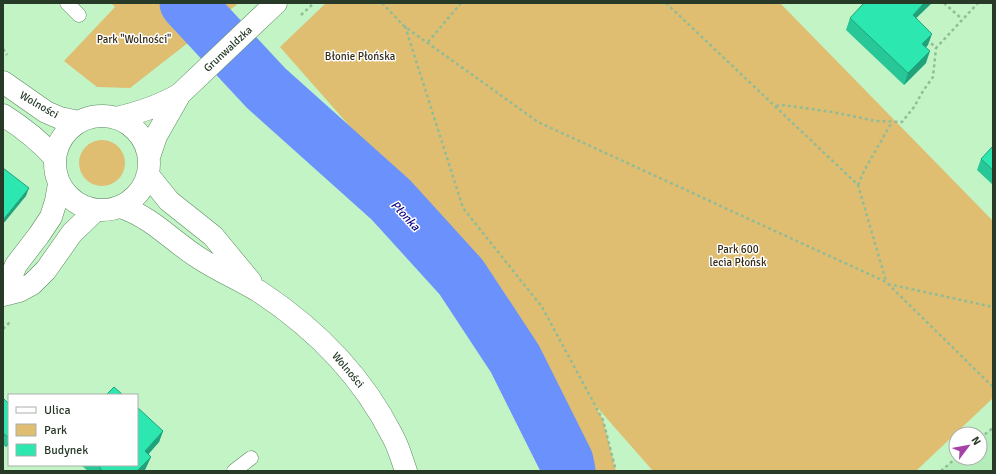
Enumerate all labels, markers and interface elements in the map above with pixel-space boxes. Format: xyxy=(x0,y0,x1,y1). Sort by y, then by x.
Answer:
street label: Grunwaldzka xyxy=(201,23,255,75)
park label: Park "Wolności" xyxy=(97,33,171,46)
park label: Błonie Płońska xyxy=(325,50,396,63)
street label: Wolności xyxy=(17,89,61,121)
water label: Płonka xyxy=(387,198,423,235)
park label: Park 600 lecia Płońsk xyxy=(710,243,767,269)
street label: Wolności xyxy=(329,349,367,391)
legend xyxy=(8,394,138,466)
text: Ulica xyxy=(44,403,71,418)
text: Park xyxy=(44,423,67,438)
north arrow xyxy=(948,426,988,466)
text: N xyxy=(969,434,984,448)
text: Budynek xyxy=(44,443,88,458)

